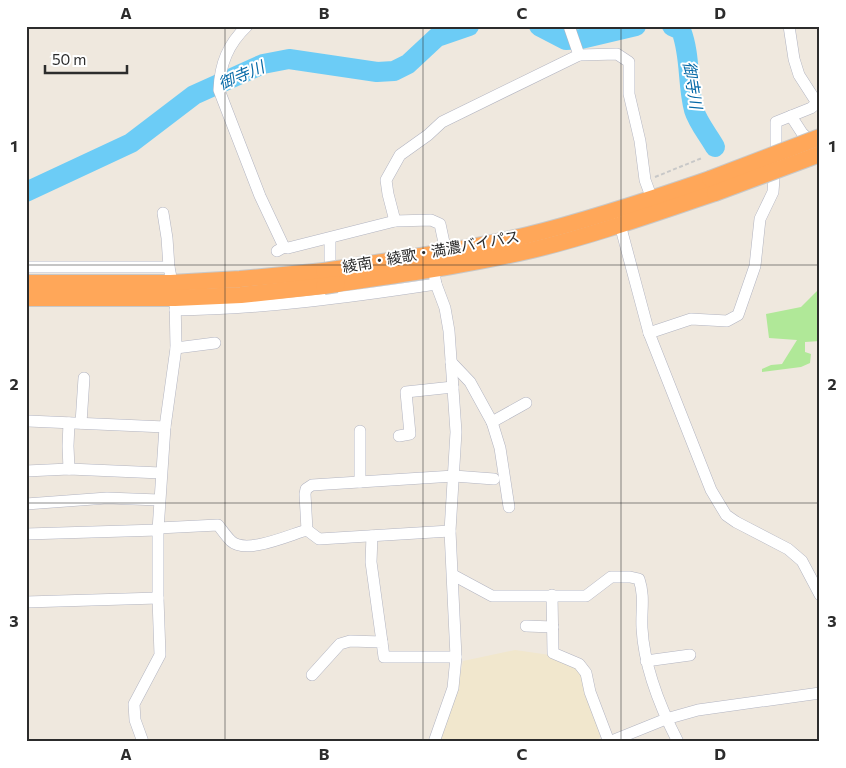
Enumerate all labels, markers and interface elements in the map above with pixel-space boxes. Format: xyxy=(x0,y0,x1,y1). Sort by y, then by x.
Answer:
text: A xyxy=(120,3,132,22)
text: B xyxy=(319,3,330,22)
text: C xyxy=(517,3,528,22)
text: D xyxy=(714,3,726,22)
scale bar xyxy=(45,42,128,74)
text: 50 m xyxy=(52,50,86,68)
water label: 御寺川 xyxy=(215,56,268,93)
water label: 御寺川 xyxy=(680,60,707,112)
text: 1 xyxy=(10,136,18,155)
text: 1 xyxy=(828,136,836,155)
street label: 綾南・綾歌・満濃バイパス xyxy=(341,227,521,275)
text: 2 xyxy=(9,374,19,393)
text: 2 xyxy=(827,374,837,393)
text: 3 xyxy=(9,611,19,630)
text: 3 xyxy=(827,611,837,630)
text: A xyxy=(120,744,132,763)
text: B xyxy=(319,744,330,763)
text: C xyxy=(517,744,528,763)
text: D xyxy=(714,744,726,763)

